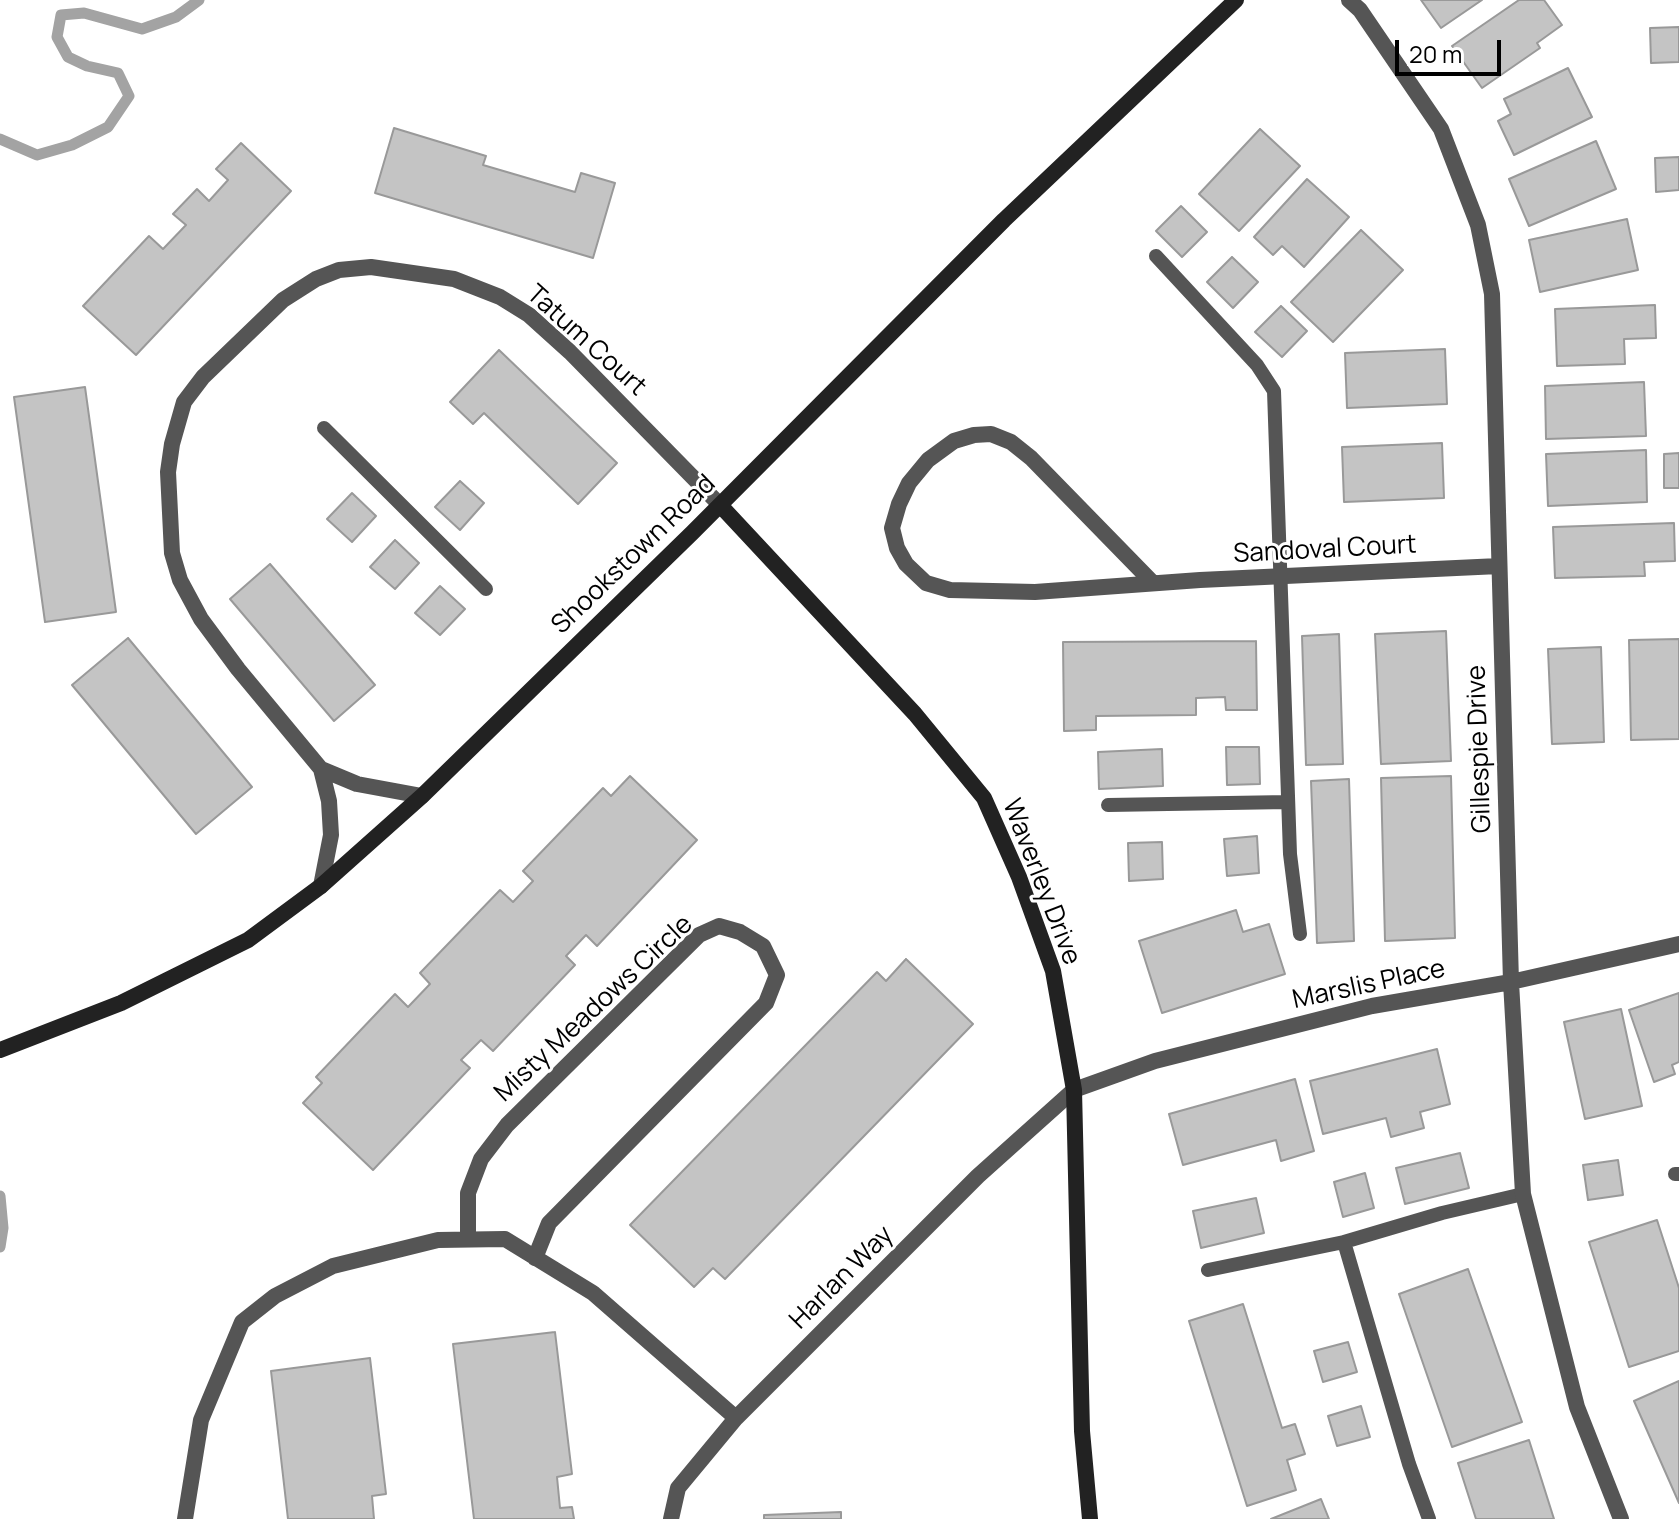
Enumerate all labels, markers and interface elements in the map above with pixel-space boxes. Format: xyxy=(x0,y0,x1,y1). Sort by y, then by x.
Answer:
scale bar xyxy=(1399,24,1505,74)
text: 20 m xyxy=(1409,37,1462,70)
street label: Tatum Court xyxy=(520,279,652,403)
street label: Shookstown Road xyxy=(546,469,722,641)
street label: Sandoval Court xyxy=(1233,530,1417,570)
street label: Gillespie Drive xyxy=(1461,664,1499,834)
street label: Waverley Drive xyxy=(995,795,1087,969)
street label: Misty Meadows Circle xyxy=(489,909,699,1109)
street label: Marslis Place xyxy=(1290,954,1448,1016)
street label: Harlan Way xyxy=(784,1220,900,1336)

